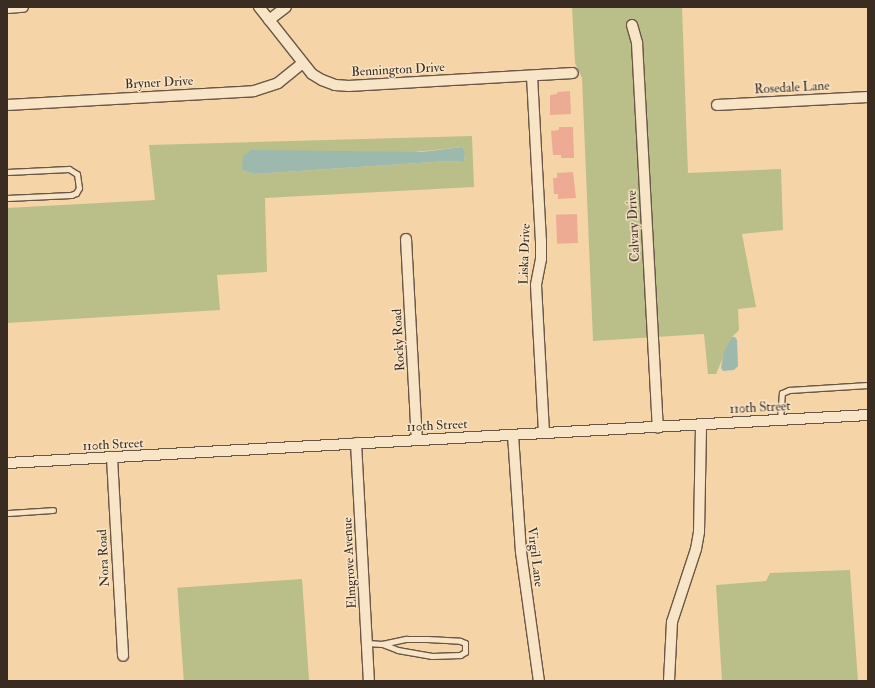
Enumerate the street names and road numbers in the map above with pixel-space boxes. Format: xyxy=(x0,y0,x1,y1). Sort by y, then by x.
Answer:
street label: Bennington Drive xyxy=(351,60,445,80)
street label: Bryner Drive xyxy=(124,73,194,93)
street label: Rosedale Lane xyxy=(754,78,830,98)
street label: Calvary Drive xyxy=(624,190,644,262)
street label: Liska Drive xyxy=(516,223,534,285)
street label: Rocky Road xyxy=(390,308,408,372)
street label: 110th Street xyxy=(729,399,791,417)
street label: 110th Street xyxy=(406,417,468,435)
street label: 110th Street xyxy=(82,436,144,454)
street label: Elmgrove Avenue xyxy=(340,517,360,609)
street label: Virgil Lane xyxy=(524,526,546,588)
street label: Nora Road xyxy=(95,529,113,587)

